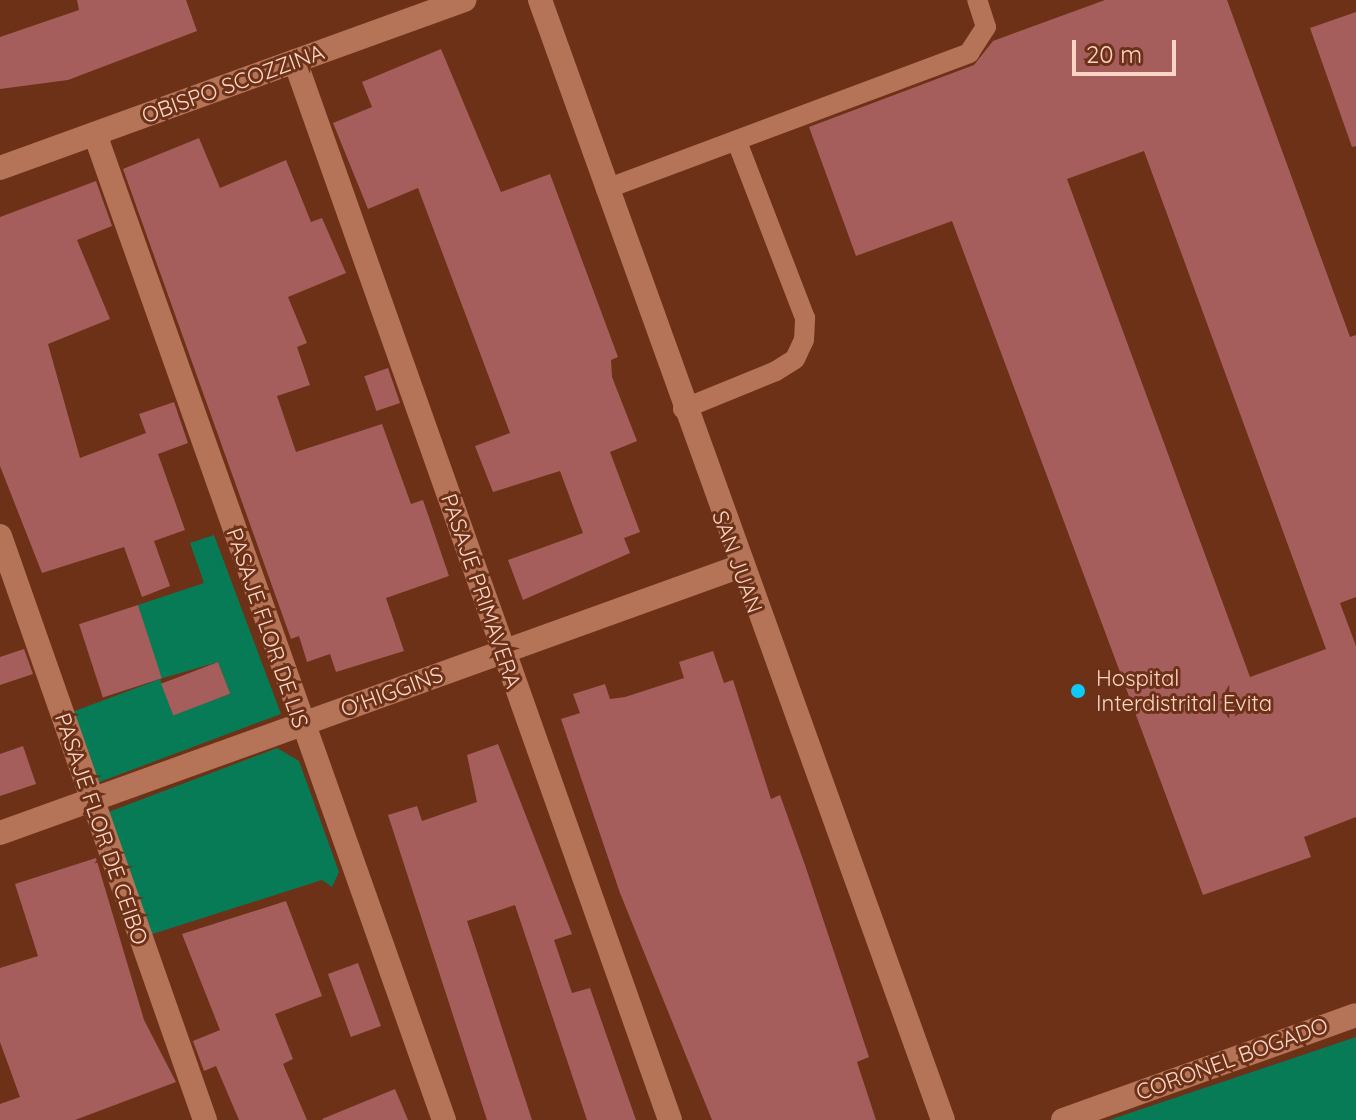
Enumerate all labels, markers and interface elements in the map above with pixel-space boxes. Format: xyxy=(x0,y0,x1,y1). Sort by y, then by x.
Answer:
scale bar xyxy=(1076,24,1180,74)
street label: OBISPO SCOZZINA xyxy=(138,39,328,129)
text: 20 m xyxy=(1086,39,1142,69)
street label: PASAJE PRIMAVERA xyxy=(435,490,527,692)
street label: SAN JUAN xyxy=(706,507,768,617)
street label: PASAJE FLOR DE LIS xyxy=(220,525,314,731)
street label: O'HIGGINS xyxy=(337,661,447,723)
place label: Hospital Interdistrital Evita xyxy=(1096,665,1272,716)
marker: Hospital Interdistrital Evita xyxy=(1067,680,1089,702)
street label: PASAJE FLOR DE CEIBO xyxy=(49,710,153,948)
street label: CORONEL BOGADO xyxy=(1132,1012,1332,1106)

